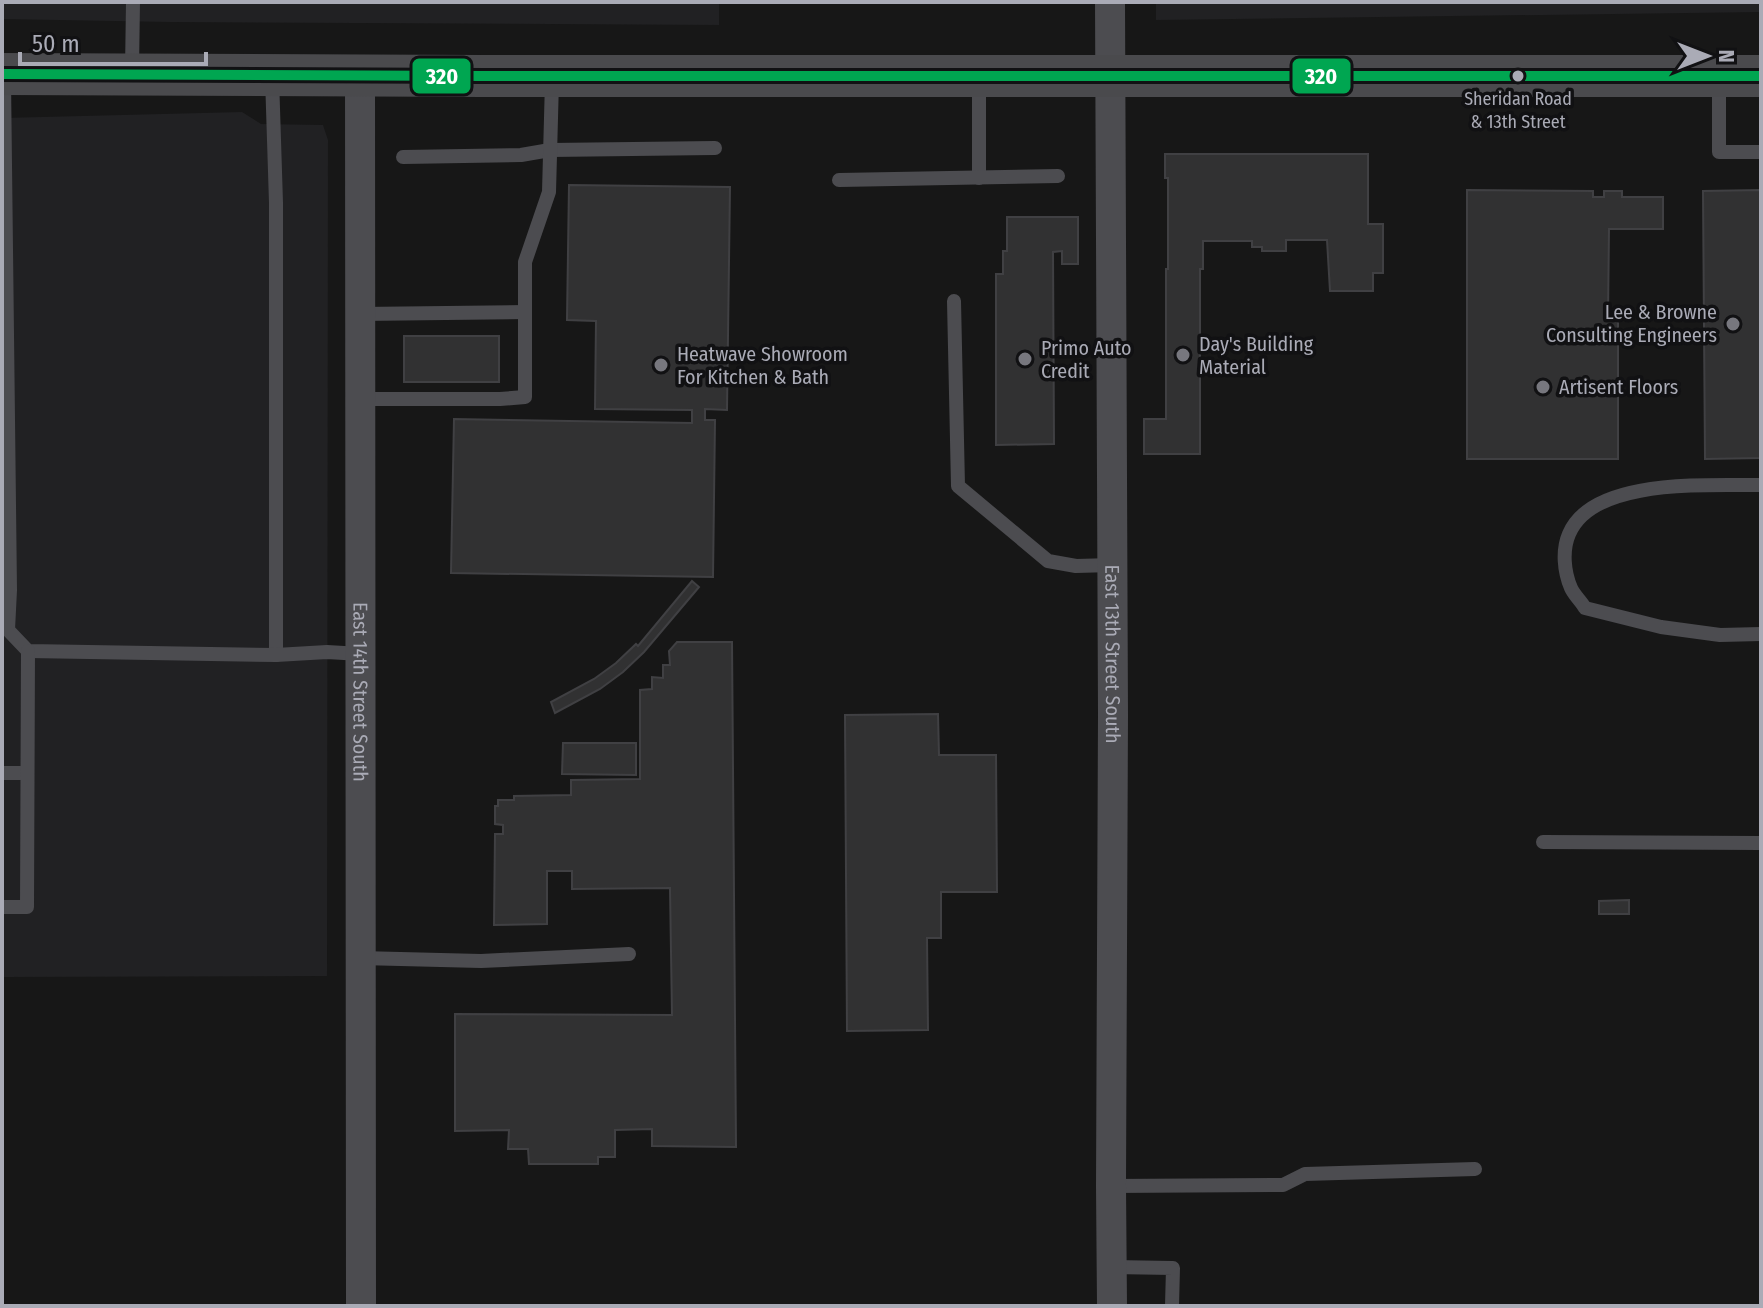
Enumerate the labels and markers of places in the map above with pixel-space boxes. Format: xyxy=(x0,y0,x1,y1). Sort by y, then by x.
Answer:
marker: Sheridan Road & 13th Street xyxy=(1510,68,1526,84)
place label: Sheridan Road & 13th Street xyxy=(1464,88,1572,133)
place label: Lee & Browne Consulting Engineers xyxy=(1546,300,1717,347)
marker: Lee & Browne Consulting Engineers xyxy=(1724,315,1742,333)
place label: Day's Building Material xyxy=(1199,332,1314,379)
place label: Primo Auto Credit xyxy=(1041,336,1131,383)
place label: Heatwave Showroom For Kitchen & Bath xyxy=(677,342,848,389)
marker: Day's Building Material xyxy=(1174,346,1192,364)
marker: Primo Auto Credit xyxy=(1016,350,1034,368)
marker: Heatwave Showroom For Kitchen & Bath xyxy=(652,356,670,374)
place label: Artisent Floors xyxy=(1559,375,1678,399)
marker: Artisent Floors xyxy=(1534,378,1552,396)

